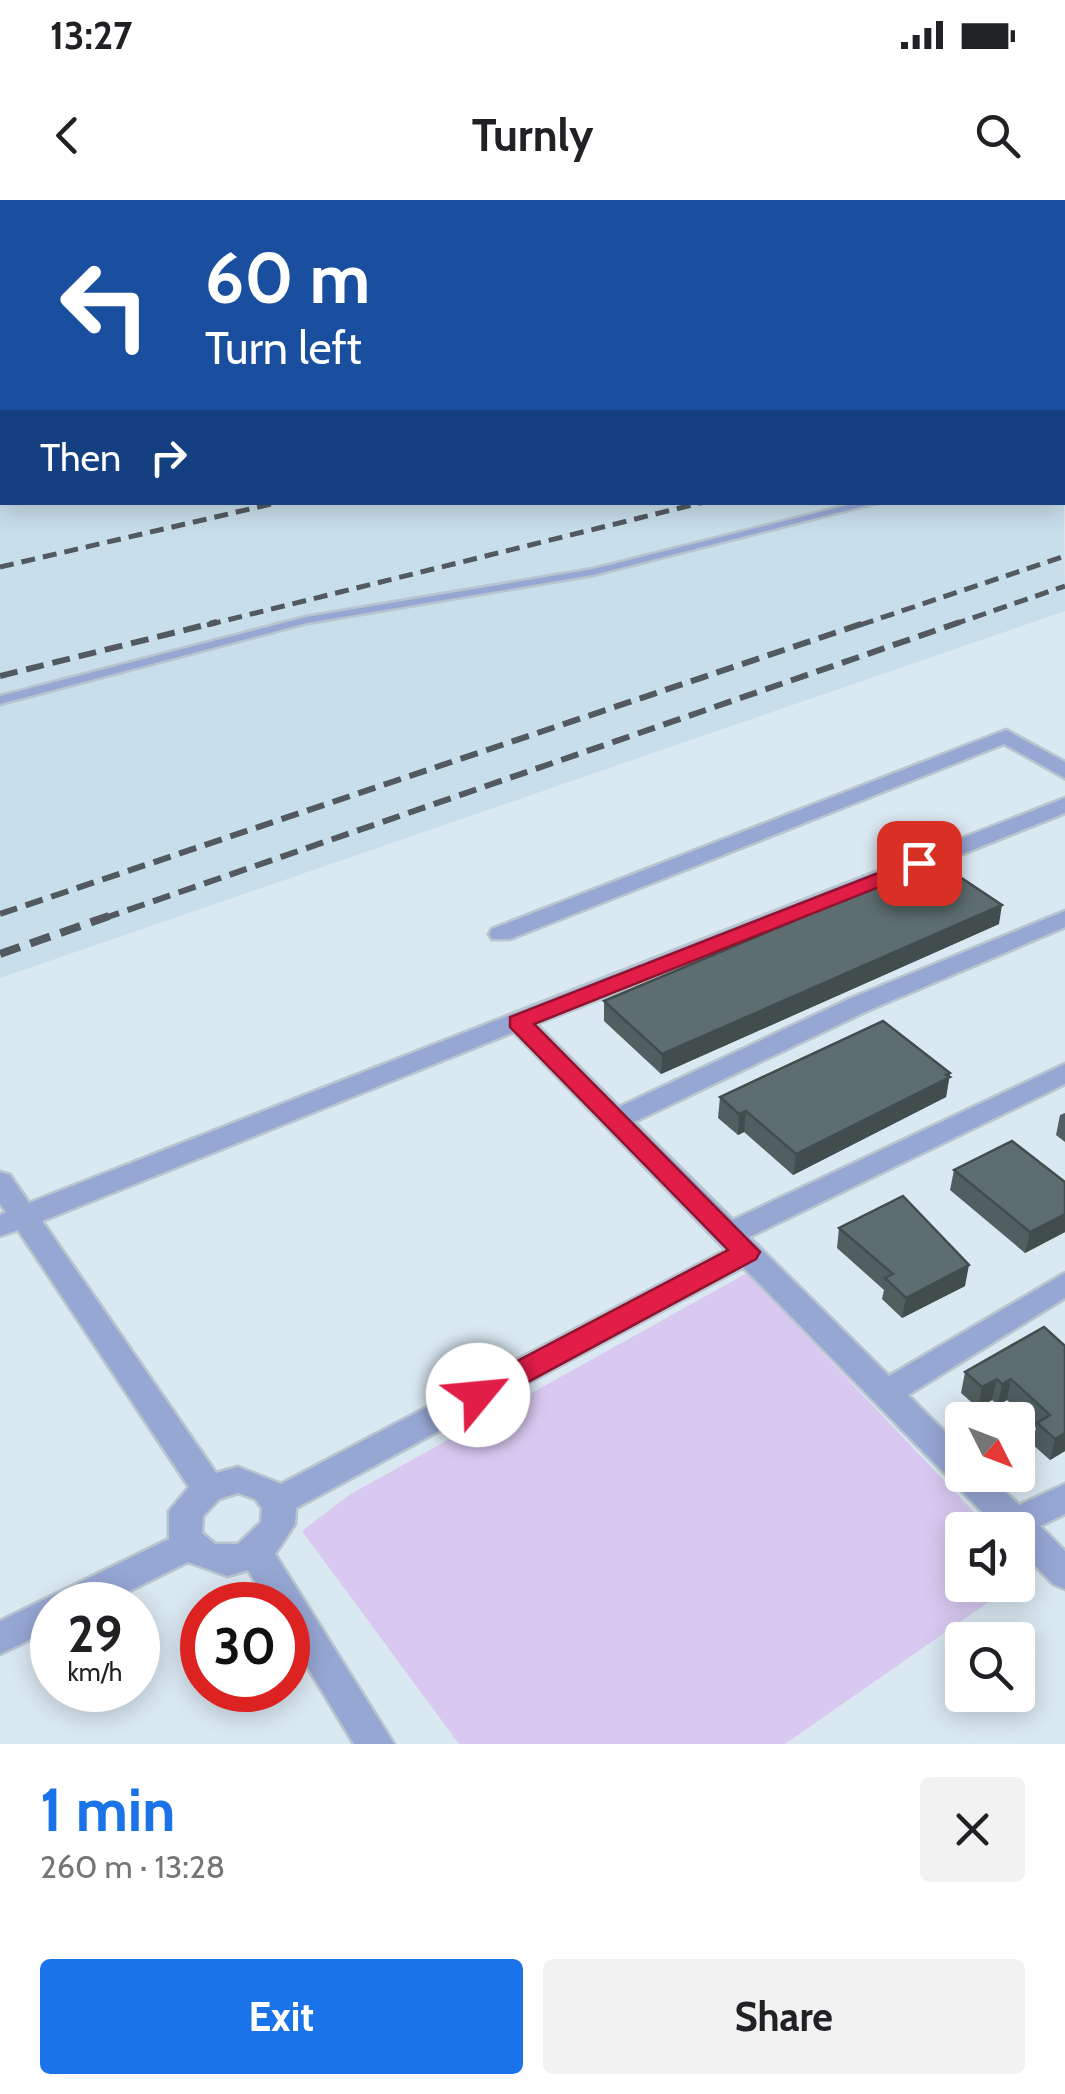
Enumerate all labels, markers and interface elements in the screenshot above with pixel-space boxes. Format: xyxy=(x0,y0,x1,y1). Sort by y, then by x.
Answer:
text: 13:27 xyxy=(50,12,132,59)
icon: back xyxy=(40,108,95,163)
text: Turnly xyxy=(472,108,593,162)
icon: search xyxy=(970,108,1025,163)
text: 60 m xyxy=(205,235,370,321)
icon: left xyxy=(40,240,170,370)
text: Turn left xyxy=(205,321,362,375)
icon: right xyxy=(141,430,196,485)
text: Then xyxy=(40,434,121,481)
pin xyxy=(877,821,962,906)
icon: arrive xyxy=(892,836,947,891)
position arrow xyxy=(426,1343,530,1447)
north arrow xyxy=(945,1402,1035,1492)
map controls xyxy=(945,1402,1035,1712)
button: sound xyxy=(945,1512,1035,1602)
speed limit sign: 30 xyxy=(180,1582,310,1712)
text: 29 xyxy=(68,1604,122,1665)
button: search xyxy=(945,1622,1035,1712)
text: km/h xyxy=(68,1657,122,1687)
text: 1 min xyxy=(40,1773,175,1846)
button: close xyxy=(920,1777,1025,1882)
text: 260 m · 13:28 xyxy=(40,1847,225,1886)
button: Exit xyxy=(40,1959,523,2074)
button: Share xyxy=(543,1959,1025,2074)

